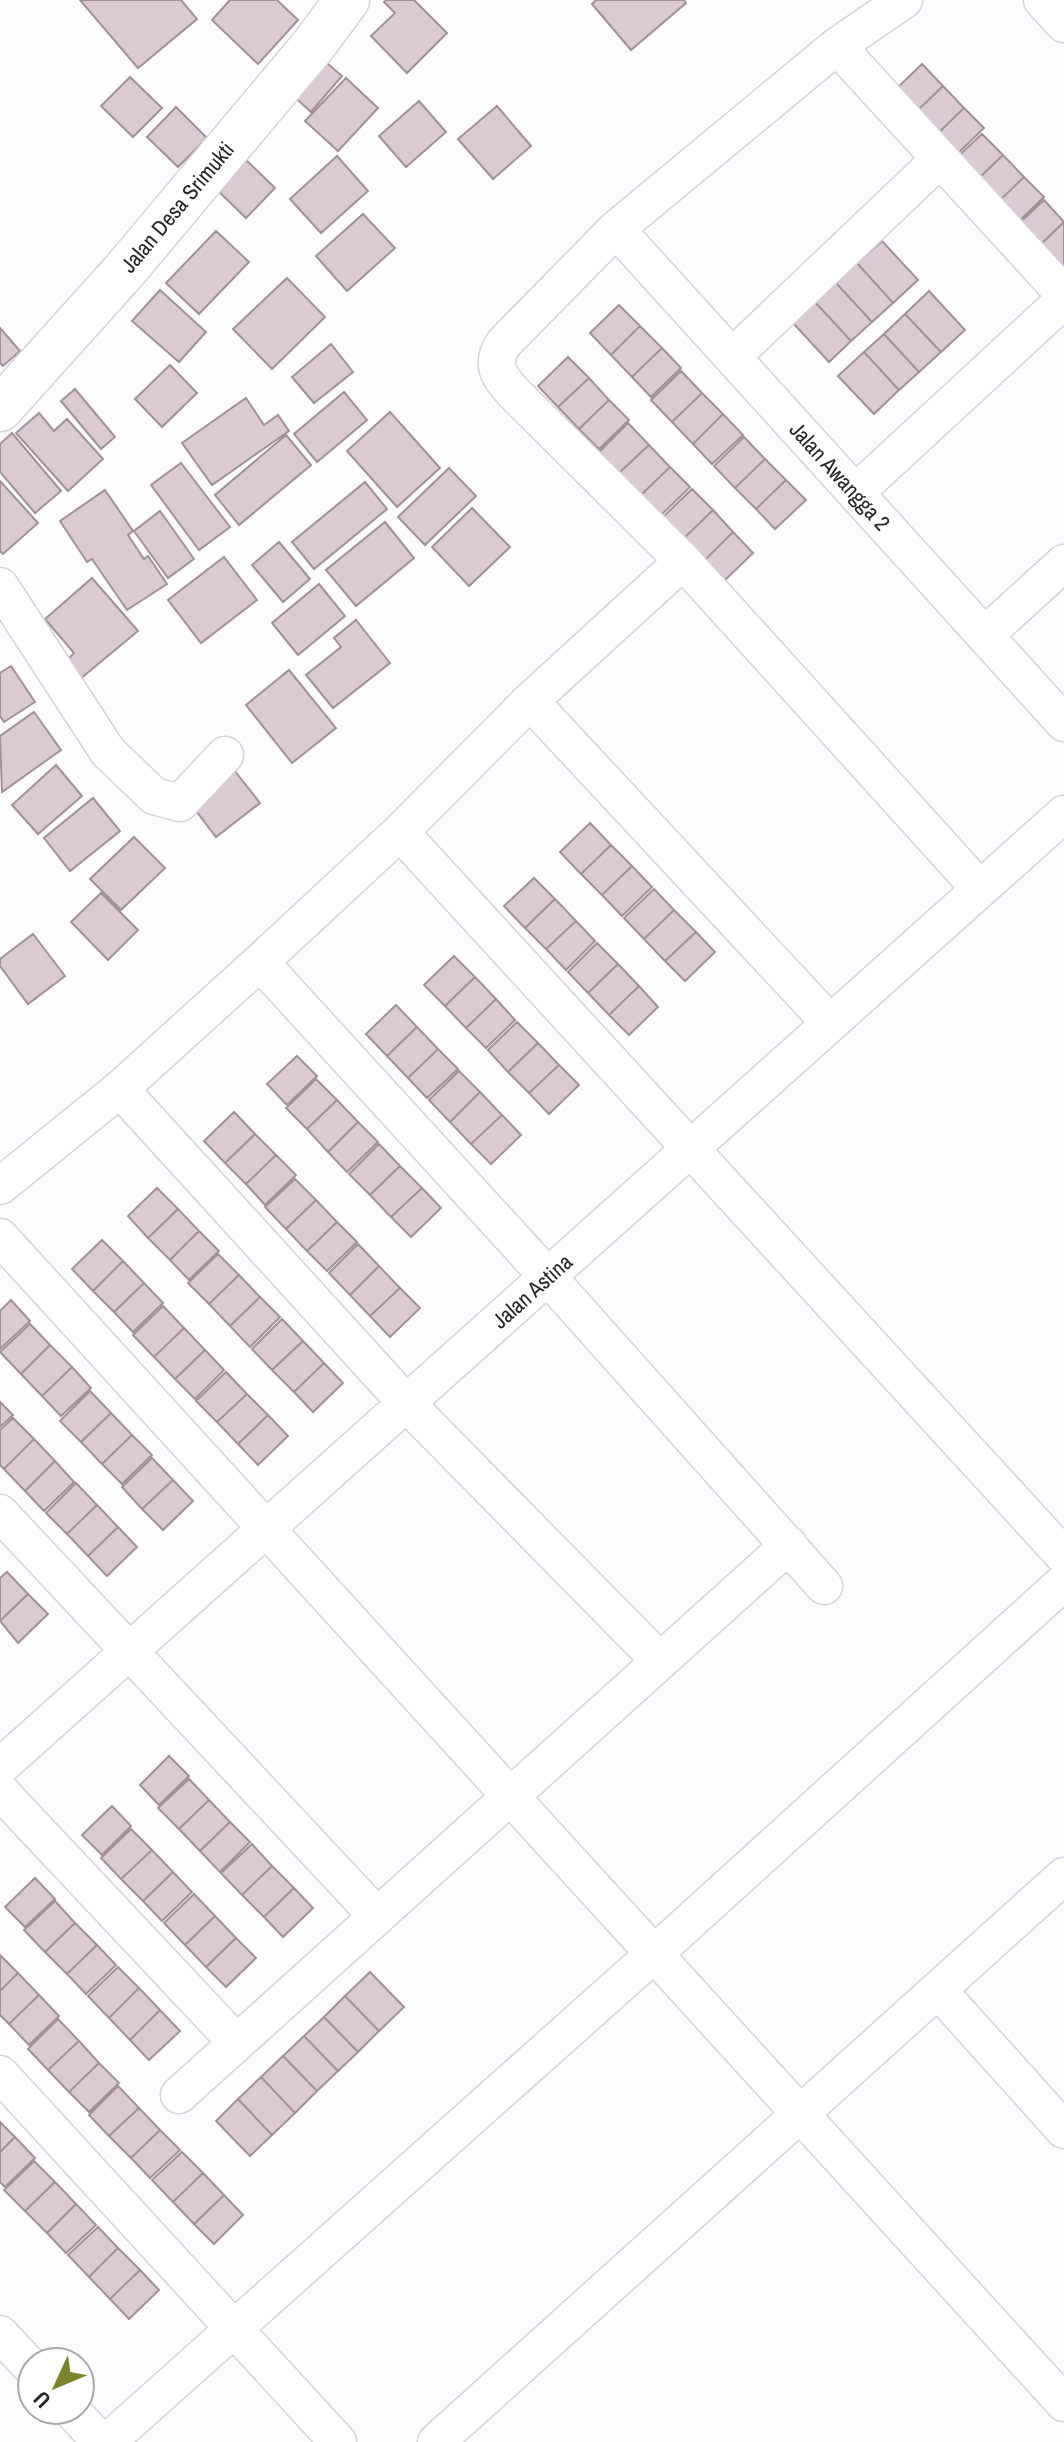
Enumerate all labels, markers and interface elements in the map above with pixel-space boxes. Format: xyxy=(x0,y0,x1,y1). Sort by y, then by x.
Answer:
street label: Jalan Desa Srimukti xyxy=(113,135,241,279)
street label: Jalan Awangga 2 xyxy=(783,415,897,537)
street label: Jalan Astina xyxy=(485,1247,579,1335)
north arrow xyxy=(16,2346,96,2426)
text: U xyxy=(26,2385,57,2415)

